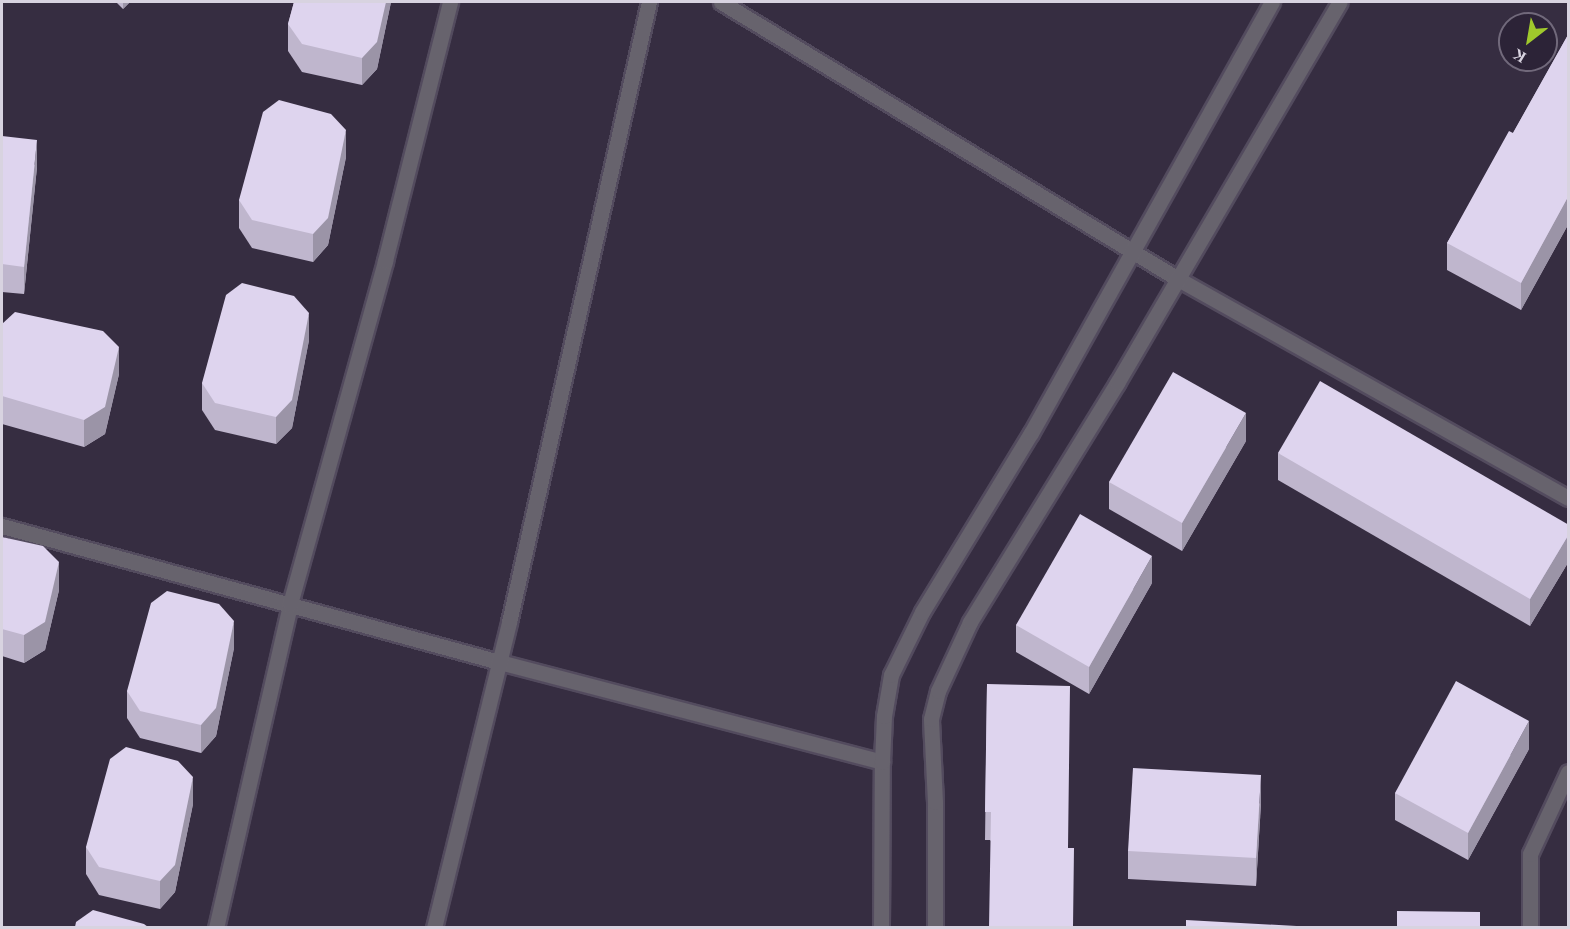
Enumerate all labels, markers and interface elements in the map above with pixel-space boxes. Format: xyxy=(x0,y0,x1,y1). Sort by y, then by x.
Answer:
north arrow xyxy=(1498,12,1558,72)
text: K xyxy=(1508,42,1531,69)

